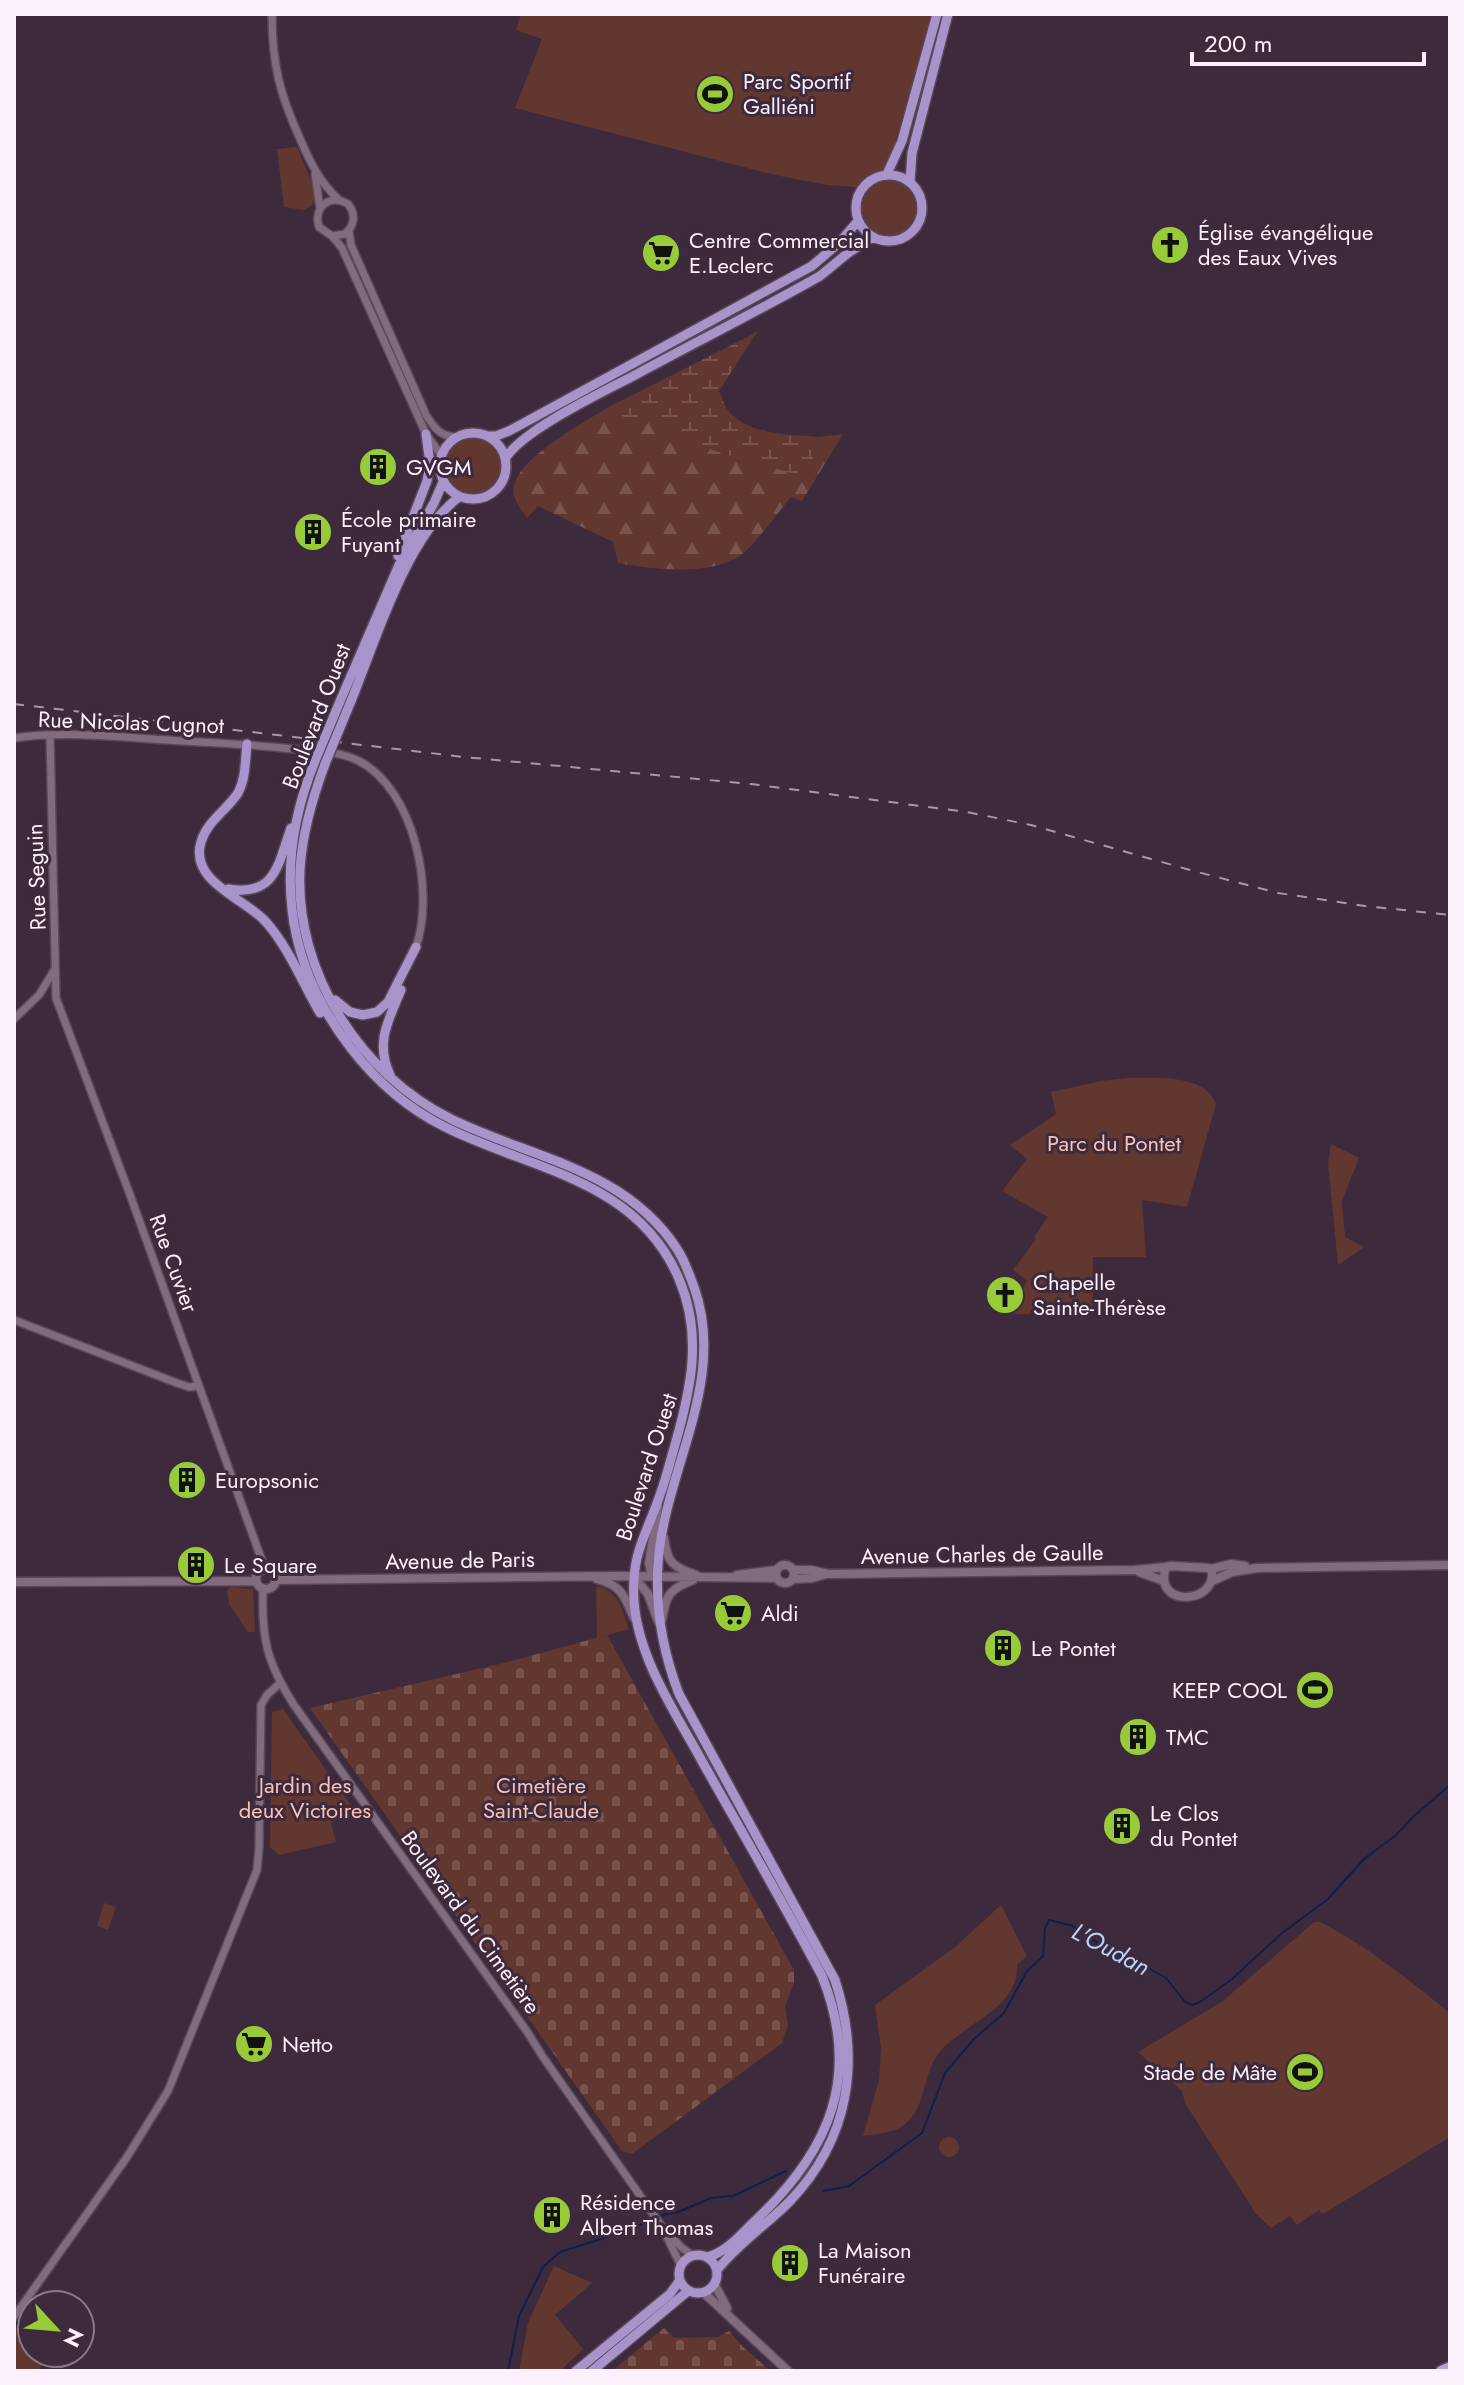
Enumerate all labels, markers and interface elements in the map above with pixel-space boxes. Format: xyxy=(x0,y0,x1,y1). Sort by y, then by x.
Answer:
scale bar xyxy=(1192,16,1424,66)
text: 200 m xyxy=(1204,26,1272,61)
place label: Parc Sportif Galliéni xyxy=(743,65,851,122)
sports icon: Parc Sportif Galliéni xyxy=(694,73,736,115)
place label: Église évangélique des Eaux Vives xyxy=(1198,216,1373,273)
place label: Centre Commercial E.Leclerc xyxy=(689,224,869,281)
church icon: Église évangélique des Eaux Vives xyxy=(1149,224,1191,266)
supermarket icon: Centre Commercial E.Leclerc xyxy=(640,232,682,274)
building icon: GVGM xyxy=(357,446,399,488)
place label: GVGM xyxy=(406,451,471,483)
place label: École primaire Fuyant xyxy=(341,503,476,560)
building icon: École primaire Fuyant xyxy=(292,511,334,553)
street label: Boulevard Ouest xyxy=(274,638,359,793)
street label: Rue Nicolas Cugnot xyxy=(37,703,225,741)
street label: Rue Seguin xyxy=(18,823,54,931)
park label: Parc du Pontet xyxy=(1047,1127,1182,1159)
street label: Rue Cuvier xyxy=(141,1209,207,1317)
place label: Chapelle Sainte-Thérèse xyxy=(1033,1266,1166,1323)
church icon: Chapelle Sainte-Thérèse xyxy=(984,1274,1026,1316)
street label: Boulevard Ouest xyxy=(607,1389,685,1545)
building icon: Europsonic xyxy=(166,1459,208,1501)
place label: Europsonic xyxy=(215,1464,319,1496)
street label: Avenue Charles de Gaulle xyxy=(860,1536,1104,1572)
street label: Avenue de Paris xyxy=(385,1543,535,1577)
building icon: Le Square xyxy=(175,1544,217,1586)
place label: Le Square xyxy=(224,1549,317,1581)
supermarket icon: Aldi xyxy=(712,1592,754,1634)
place label: Aldi xyxy=(761,1597,799,1629)
building icon: Le Pontet xyxy=(982,1627,1024,1669)
place label: Le Pontet xyxy=(1031,1632,1116,1664)
sports icon: KEEP COOL xyxy=(1294,1669,1336,1711)
place label: KEEP COOL xyxy=(1172,1674,1287,1706)
building icon: TMC xyxy=(1117,1716,1159,1758)
place label: TMC xyxy=(1166,1721,1209,1753)
park label: Jardin des deux Victoires xyxy=(239,1769,371,1826)
park label: Cimetière Saint-Claude xyxy=(483,1769,599,1826)
place label: Le Clos du Pontet xyxy=(1150,1797,1238,1854)
building icon: Le Clos du Pontet xyxy=(1101,1805,1143,1847)
street label: Boulevard du Cimetière xyxy=(393,1824,549,2020)
water label: L'Oudan xyxy=(1066,1914,1156,1984)
supermarket icon: Netto xyxy=(233,2023,275,2065)
place label: Netto xyxy=(282,2028,333,2060)
sports icon: Stade de Mâte xyxy=(1284,2051,1326,2093)
place label: Stade de Mâte xyxy=(1143,2056,1277,2088)
place label: Résidence Albert Thomas xyxy=(580,2186,713,2243)
building icon: Résidence Albert Thomas xyxy=(531,2194,573,2236)
place label: La Maison Funéraire xyxy=(818,2234,912,2291)
building icon: La Maison Funéraire xyxy=(769,2242,811,2284)
north arrow xyxy=(16,2289,96,2369)
text: N xyxy=(56,2323,92,2353)

